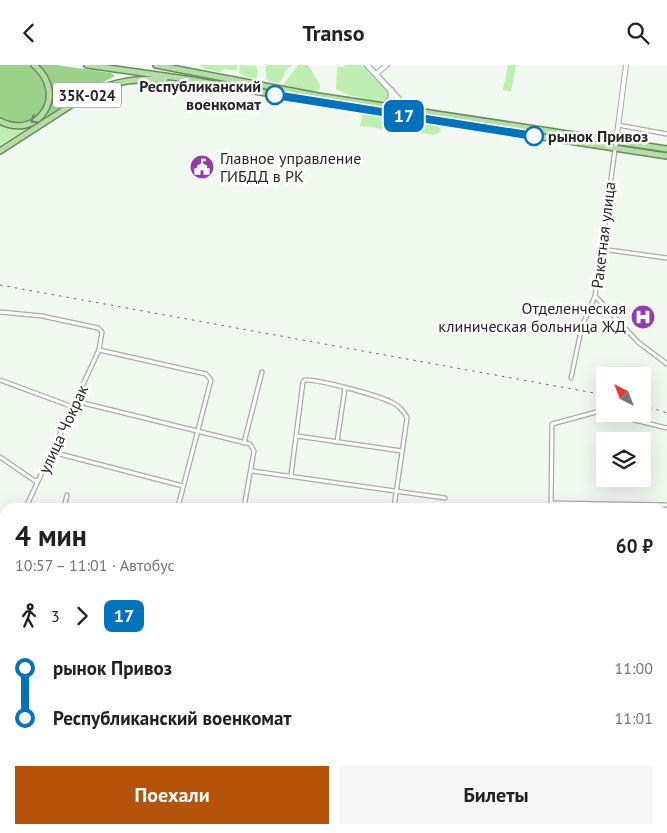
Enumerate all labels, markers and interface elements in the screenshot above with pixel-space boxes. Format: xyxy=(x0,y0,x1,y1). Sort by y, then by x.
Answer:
icon: back xyxy=(15,19,43,47)
text: Transo xyxy=(303,19,364,47)
icon: search xyxy=(624,19,652,47)
place label: Республиканский военкомат xyxy=(139,76,261,114)
road number: 35К-024 xyxy=(53,83,121,107)
marker: Республиканский военкомат xyxy=(265,85,285,105)
line badge: 17 xyxy=(382,100,426,132)
text: 17 xyxy=(394,104,414,127)
one-way arrow xyxy=(31,113,40,123)
marker: рынок Привоз xyxy=(524,126,544,146)
place label: рынок Привоз xyxy=(548,126,648,146)
place label: Главное управление ГИБДД в РК xyxy=(220,148,361,186)
public building icon: Главное управление ГИБДД в РК xyxy=(189,154,215,180)
street label: Ракетная улица xyxy=(587,180,619,290)
place label: Отделенческая клиническая больница ЖД xyxy=(438,298,626,336)
hospital icon: Отделенческая клиническая больница ЖД xyxy=(630,304,656,330)
north arrow xyxy=(596,367,651,423)
map controls xyxy=(596,367,651,487)
street label: улица Чокрак xyxy=(34,381,92,476)
button: layers xyxy=(596,432,651,487)
text: 4 мин xyxy=(15,517,87,554)
text: 60 ₽ xyxy=(616,534,653,558)
text: 10:57 – 11:01 · Автобус xyxy=(15,555,175,575)
icon: walk xyxy=(15,602,43,630)
icon: forward xyxy=(68,602,96,630)
text: 17 xyxy=(114,604,134,627)
text: 3 xyxy=(51,606,60,626)
text: рынок Привоз xyxy=(53,656,172,680)
text: 11:00 xyxy=(615,658,653,678)
text: Республиканский военкомат xyxy=(53,706,291,730)
text: 11:01 xyxy=(615,708,653,728)
button: Поехали xyxy=(15,766,329,824)
button: Билеты xyxy=(339,766,653,824)

